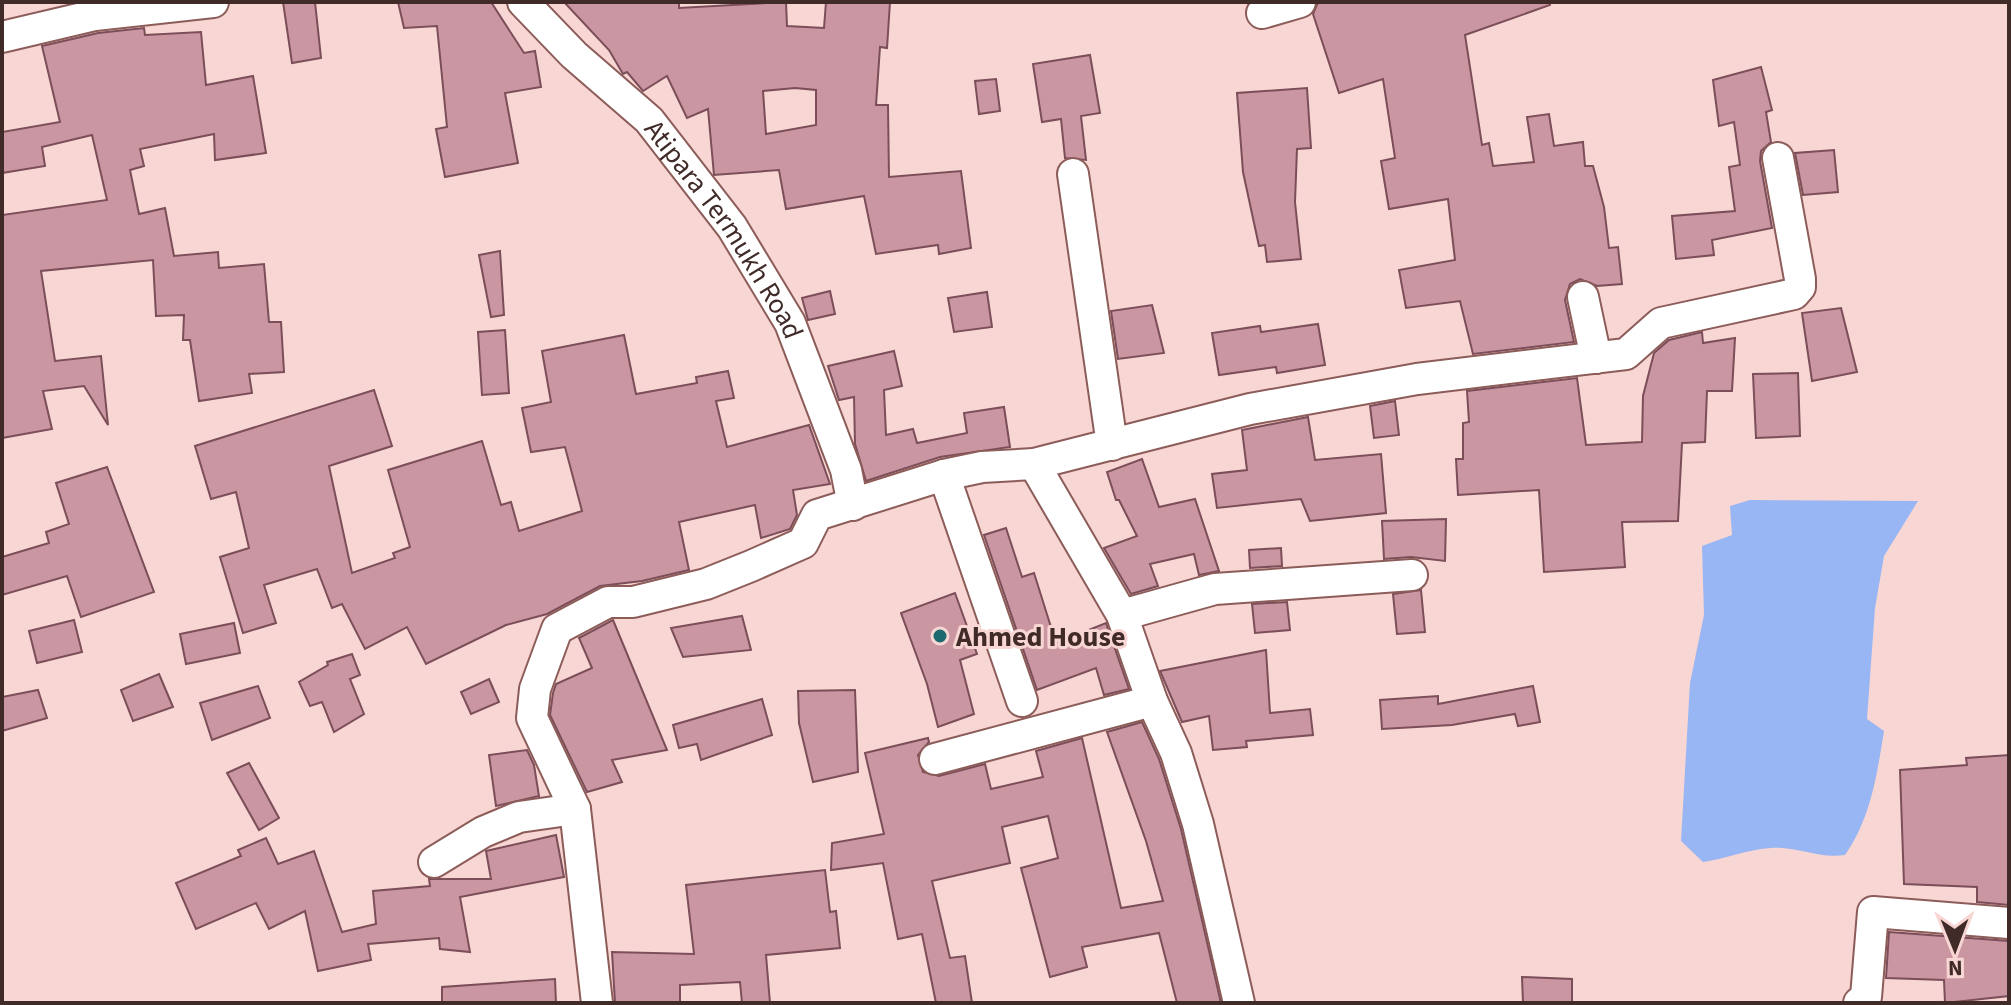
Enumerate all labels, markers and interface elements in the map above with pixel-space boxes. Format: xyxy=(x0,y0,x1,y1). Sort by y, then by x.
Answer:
street label: Atipara Termukh Road xyxy=(635,111,813,345)
place label: Ahmed House xyxy=(955,617,1125,657)
marker: Ahmed House xyxy=(931,627,949,645)
north arrow xyxy=(1915,909,1995,989)
text: N xyxy=(1948,952,1963,984)

